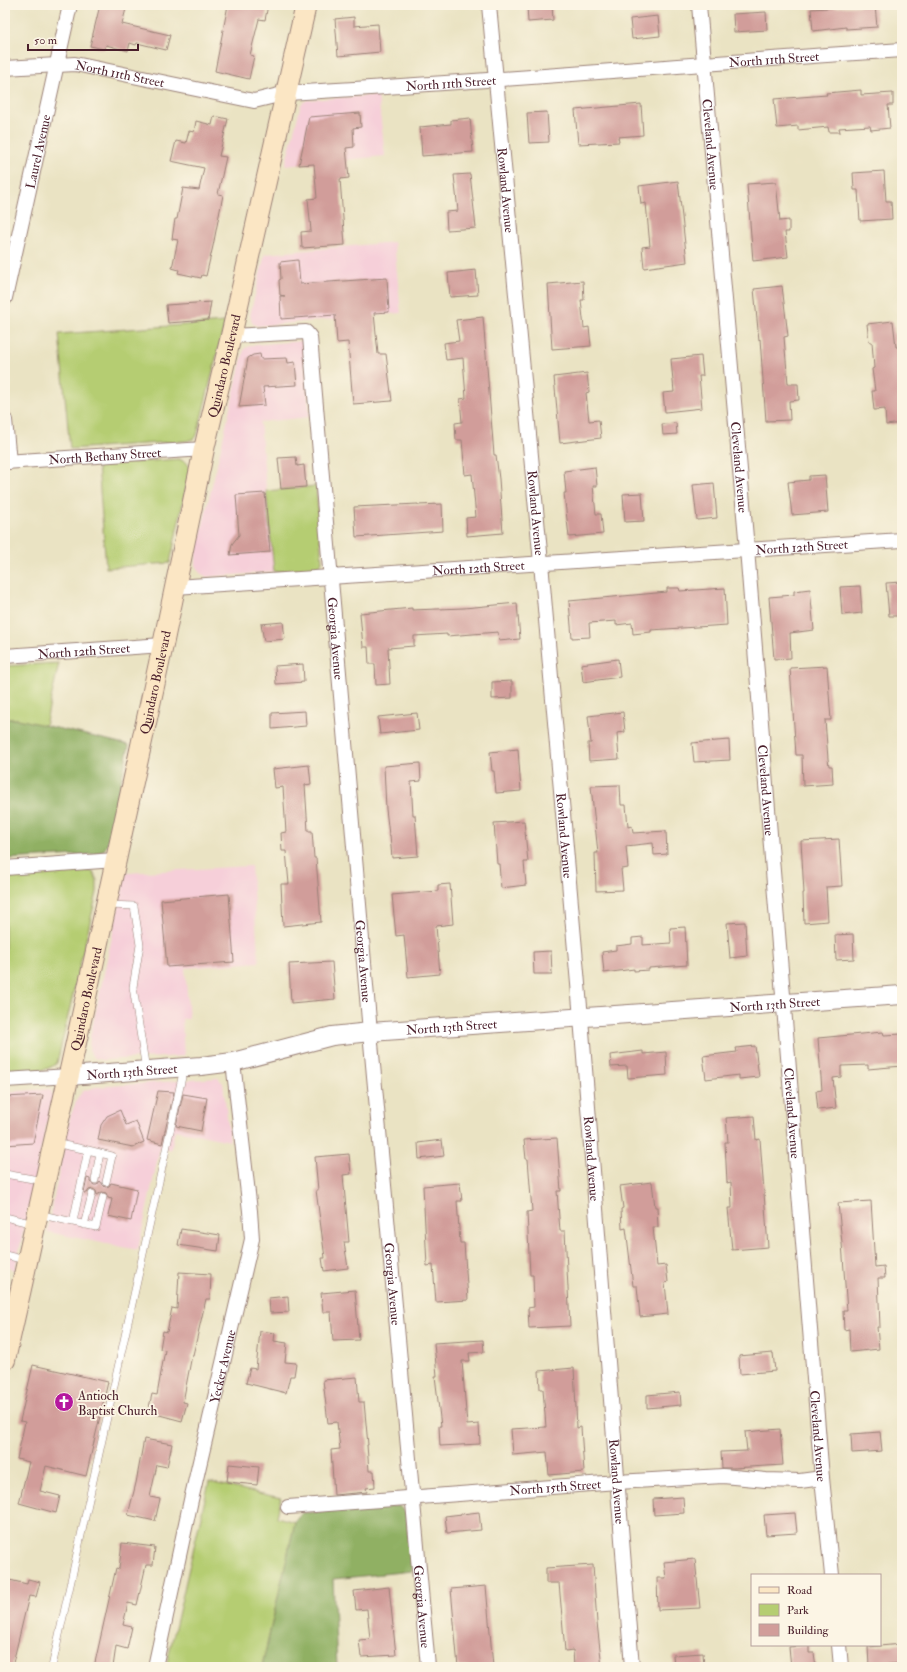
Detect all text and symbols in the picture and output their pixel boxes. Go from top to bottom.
scale bar [28,26,138,52]
text: 50 m [34,33,58,48]
street label: North 11th Street [728,49,820,71]
street label: North 11th Street [74,57,166,91]
street label: North 11th Street [405,73,497,95]
street label: Cleveland Avenue [698,98,722,191]
street label: Laurel Avenue [22,113,55,190]
street label: Rowland Avenue [493,147,517,234]
street label: Quindaro Boulevard [205,312,245,419]
street label: Cleveland Avenue [727,421,751,514]
street label: North Bethany Street [48,445,162,468]
street label: Rowland Avenue [523,470,547,557]
street label: North 12th Street [755,537,848,558]
street label: North 12th Street [432,557,525,579]
street label: Georgia Avenue [323,596,347,681]
street label: Quindaro Boulevard [137,629,175,736]
street label: North 12th Street [37,640,131,663]
street label: Cleveland Avenue [754,744,777,837]
street label: Rowland Avenue [552,792,576,879]
street label: Georgia Avenue [351,919,374,1004]
street label: Quindaro Boulevard [67,945,106,1052]
street label: North 13th Street [729,994,821,1016]
street label: North 13th Street [406,1016,498,1038]
street label: North 13th Street [86,1061,178,1084]
street label: Cleveland Avenue [780,1067,803,1160]
street label: Rowland Avenue [580,1115,602,1202]
street label: Georgia Avenue [380,1242,404,1327]
street label: Yecker Avenue [207,1328,240,1405]
place label: Antioch Baptist Church [77,1388,158,1420]
street label: Cleveland Avenue [806,1390,829,1483]
church icon: Antioch Baptist Church [53,1391,75,1413]
street label: Rowland Avenue [605,1438,628,1525]
street label: North 15th Street [509,1476,602,1499]
street label: Georgia Avenue [410,1565,433,1649]
legend [751,1574,881,1646]
text: Road [787,1583,812,1598]
text: Park [787,1603,809,1618]
text: Building [787,1623,830,1638]

